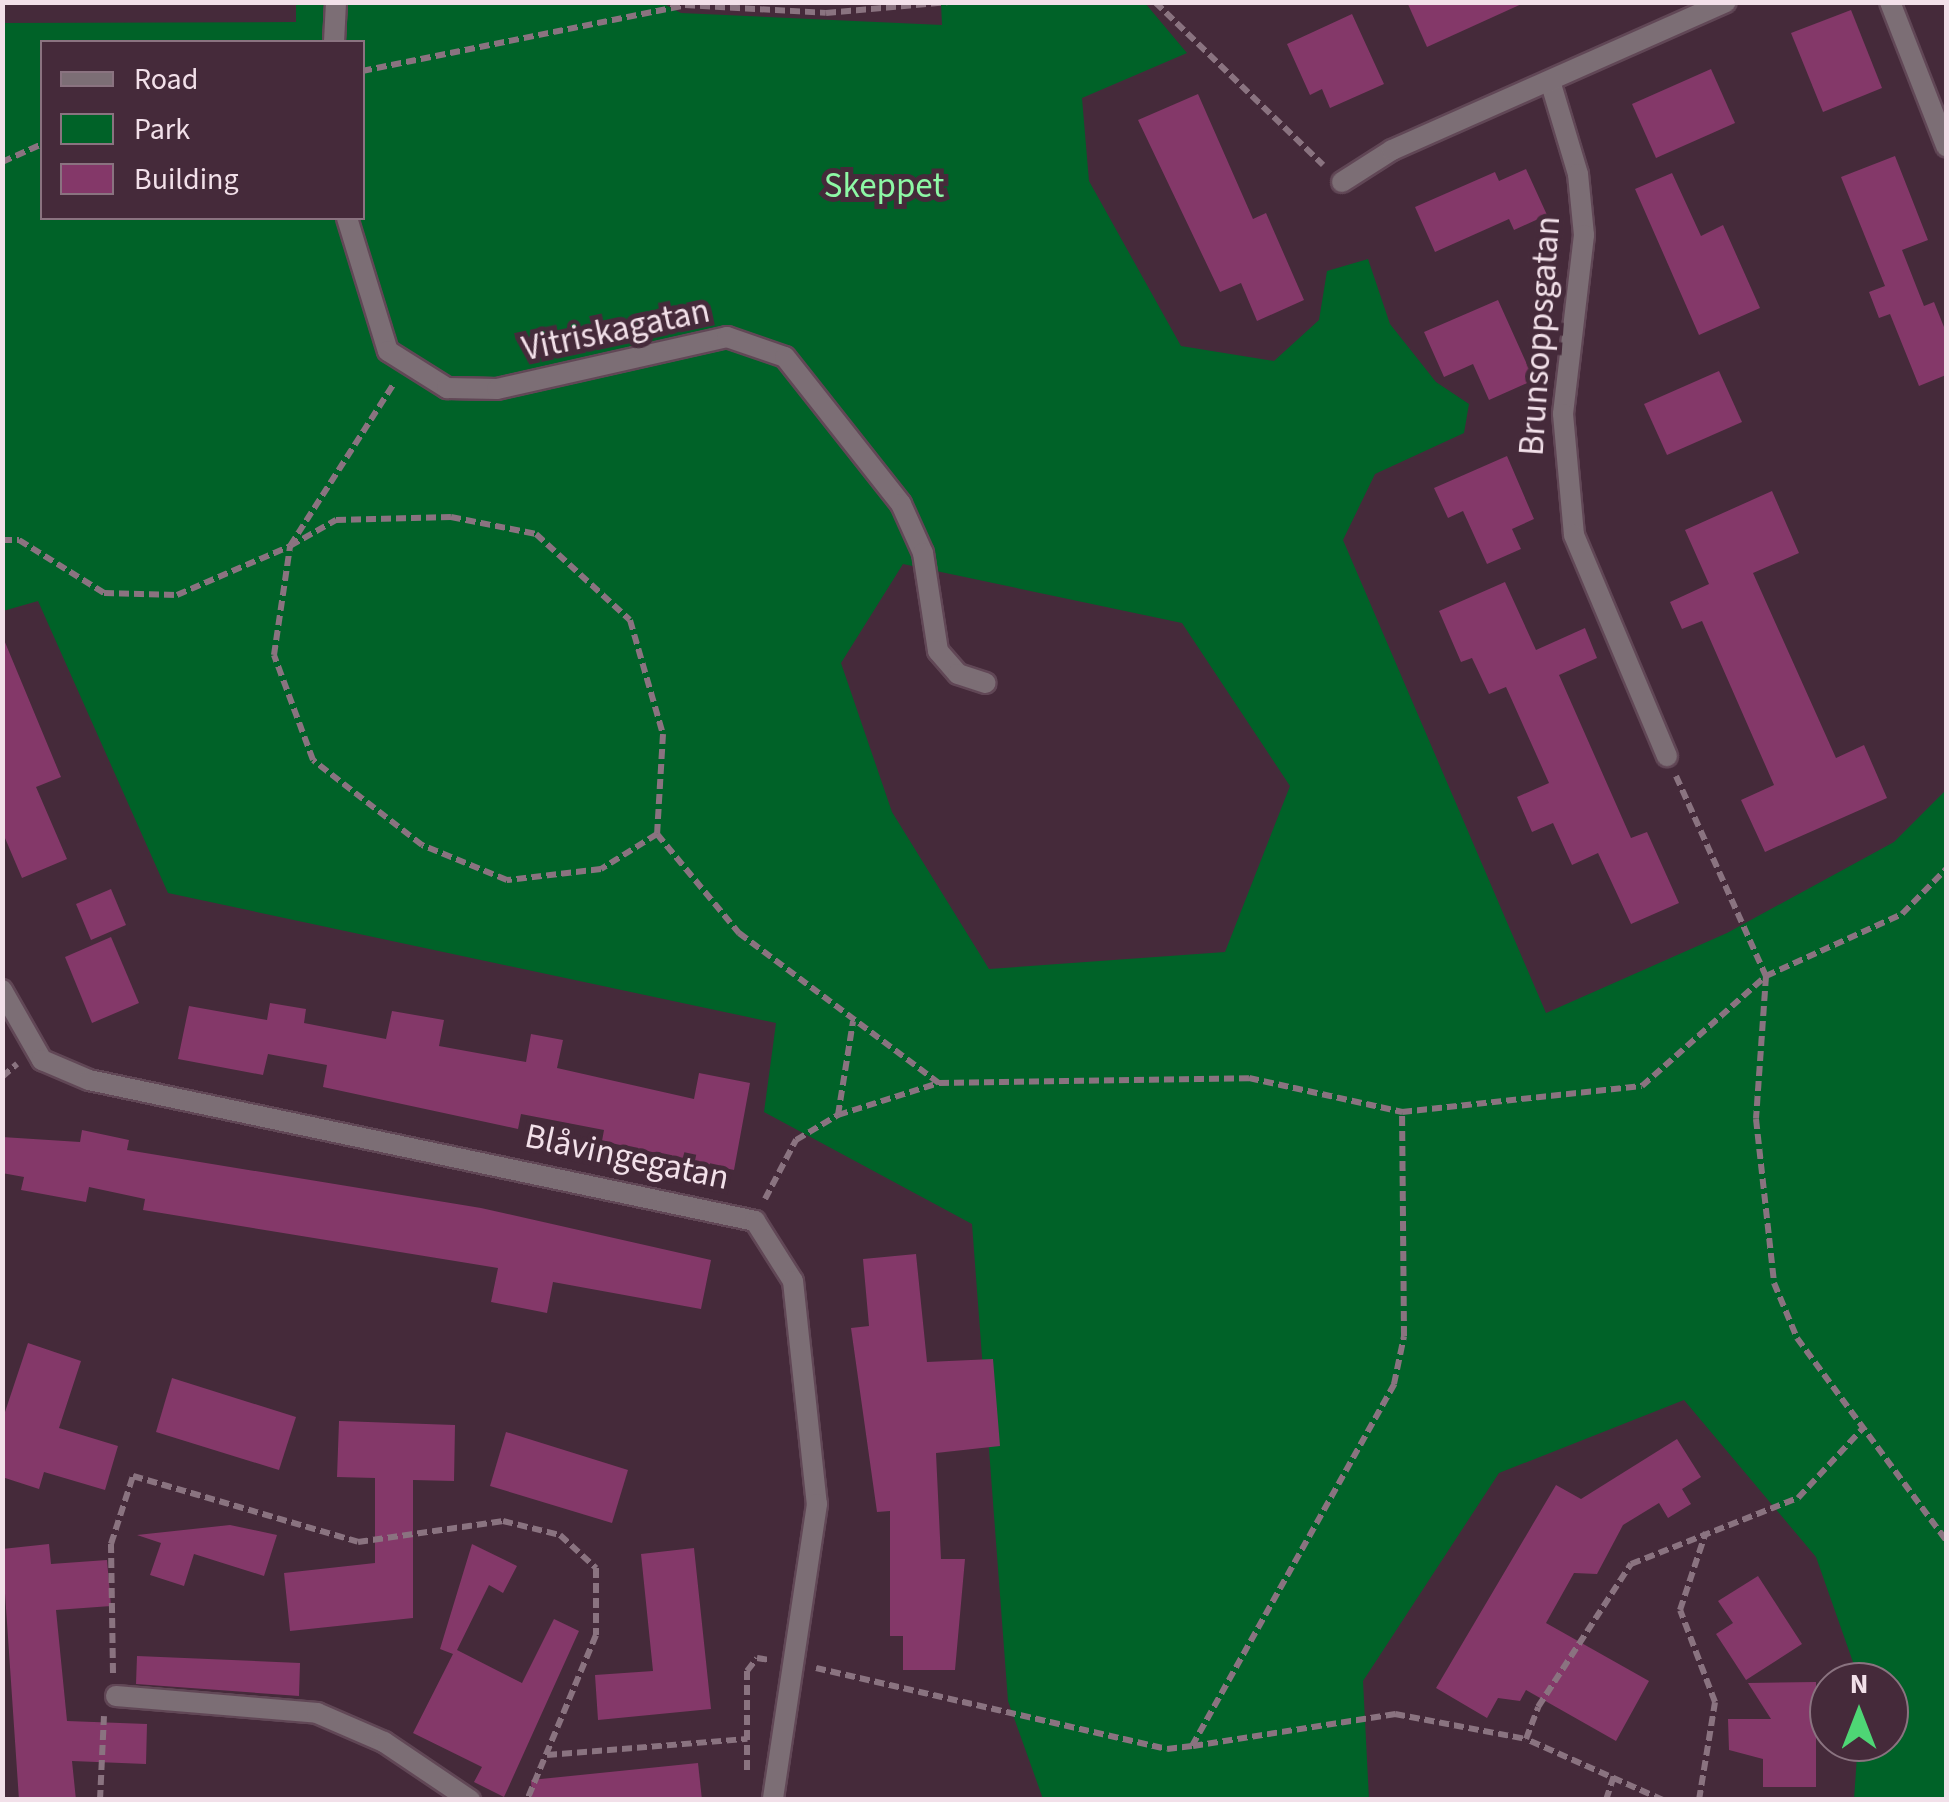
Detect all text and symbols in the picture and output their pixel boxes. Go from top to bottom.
legend [40,40,365,220]
text: Road [134,58,198,101]
text: Park [134,108,190,151]
text: Building [134,158,239,201]
park label: Skeppet [824,165,944,207]
street label: Brunsoppsgatan [1511,215,1569,457]
street label: Vitriskagatan [518,290,714,370]
street label: Blåvingegatan [521,1115,733,1199]
north arrow [1809,1662,1909,1762]
text: N [1850,1664,1868,1704]

